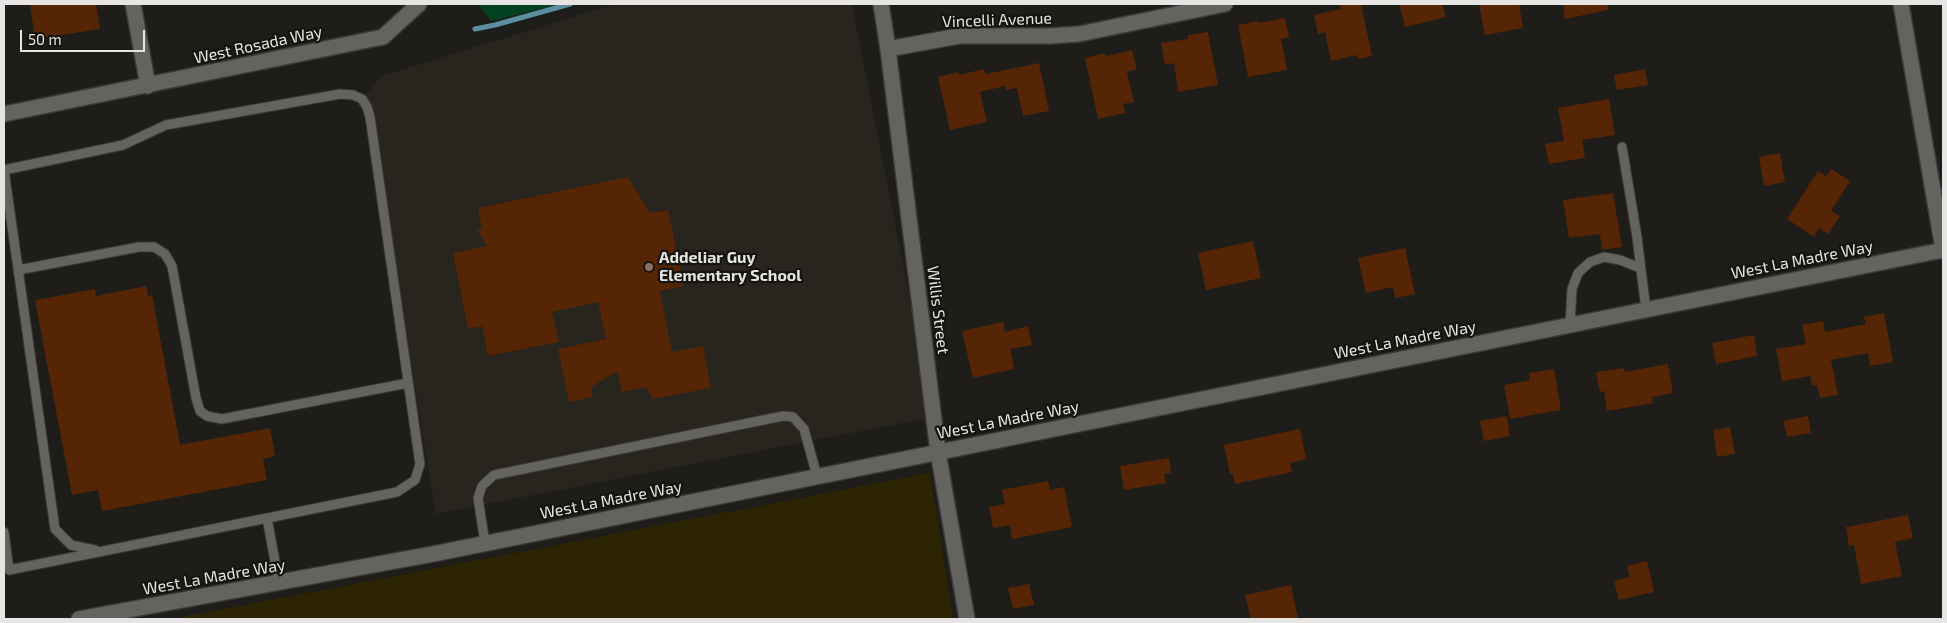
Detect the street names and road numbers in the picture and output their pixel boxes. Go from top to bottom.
street label: Vincelli Avenue [942,8,1052,32]
street label: West Rosada Way [192,22,324,68]
street label: West La Madre Way [1729,237,1875,283]
street label: Willis Street [923,265,953,355]
street label: West La Madre Way [1332,317,1478,363]
street label: West La Madre Way [935,397,1081,443]
street label: West La Madre Way [538,477,684,523]
street label: West La Madre Way [141,555,287,599]

